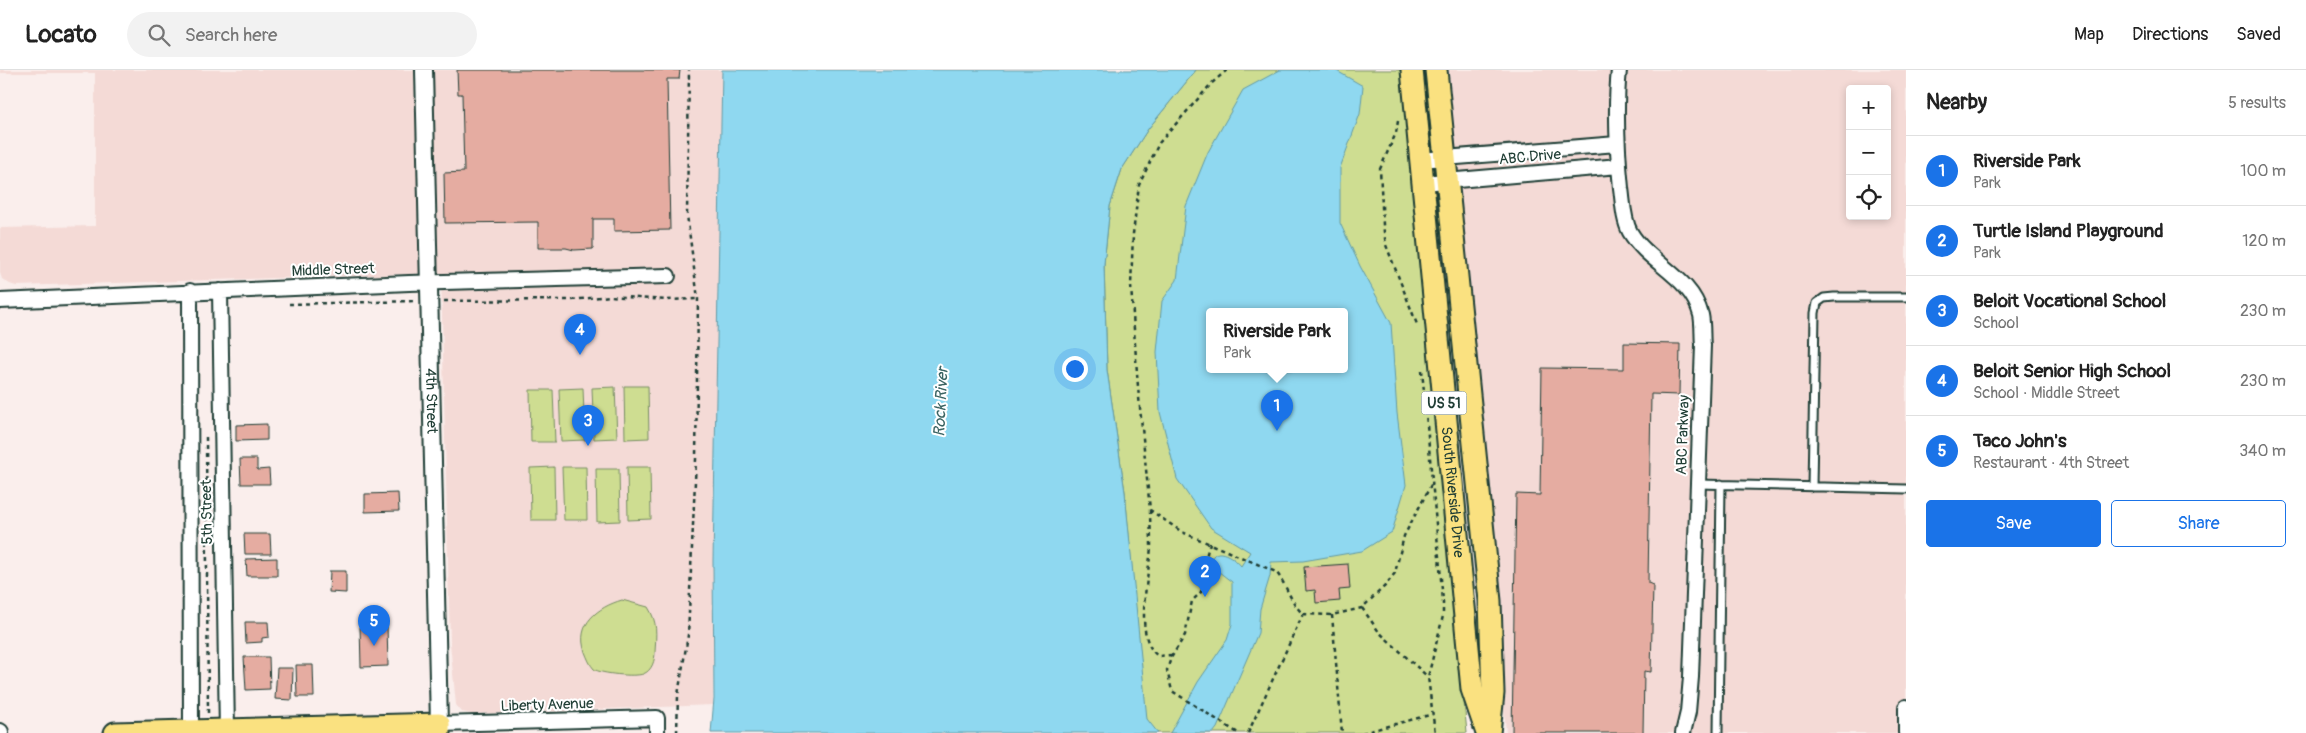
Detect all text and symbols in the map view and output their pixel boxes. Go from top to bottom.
search box [127,12,477,57]
text: Locato [25,20,97,49]
icon: search [145,21,173,49]
text: Search here [185,23,277,47]
text: Map [2074,23,2104,46]
text: Directions [2132,23,2208,46]
text: Saved [2236,23,2281,46]
map controls [1846,85,1891,220]
button: + [1846,85,1891,130]
text: Nearby [1926,89,1987,116]
text: 5 results [2228,93,2286,113]
button: − [1846,130,1891,175]
street label: ABC Drive [1498,145,1562,169]
text: Riverside Park [1973,149,2081,173]
text: 1 [1939,161,1945,181]
text: 100 m [2240,161,2286,181]
text: Park [1973,173,2001,193]
button: locate [1846,175,1891,220]
text: Turtle Island Playground [1973,219,2164,243]
text: 2 [1938,231,1946,251]
text: 120 m [2242,231,2286,251]
text: Park [1973,243,2001,263]
street label: Middle Street [291,259,376,281]
text: Beloit Vocational School [1973,289,2166,313]
text: 3 [1938,301,1946,321]
text: 230 m [2240,301,2286,321]
popup [1206,308,1348,373]
text: School [1973,313,2019,333]
pin: 4 [564,314,596,355]
text: Riverside Park [1223,319,1331,343]
text: Park [1223,343,1251,363]
your location [1062,356,1088,382]
text: Beloit Senior High School [1973,359,2171,383]
water label: Rock River [929,364,953,437]
street label: 4th Street [421,368,442,435]
text: 4 [1937,371,1947,391]
text: 230 m [2240,371,2286,391]
text: School · Middle Street [1973,383,2120,403]
pin: 1 [1261,390,1293,431]
road number: US 51 [1422,392,1466,414]
street label: ABC Parkway [1672,394,1694,475]
pin: 3 [572,405,604,446]
street label: South Riverside Drive [1437,426,1469,559]
text: Taco John's [1973,429,2066,453]
text: 5 [1938,441,1946,461]
text: 340 m [2239,441,2286,461]
text: Restaurant · 4th Street [1973,453,2129,473]
street label: 5th Street [197,478,217,545]
button: Save [1926,500,2101,547]
button: Share [2111,500,2286,547]
pin: 2 [1189,556,1221,597]
pin: 5 [358,605,390,646]
street label: Liberty Avenue [500,694,594,716]

